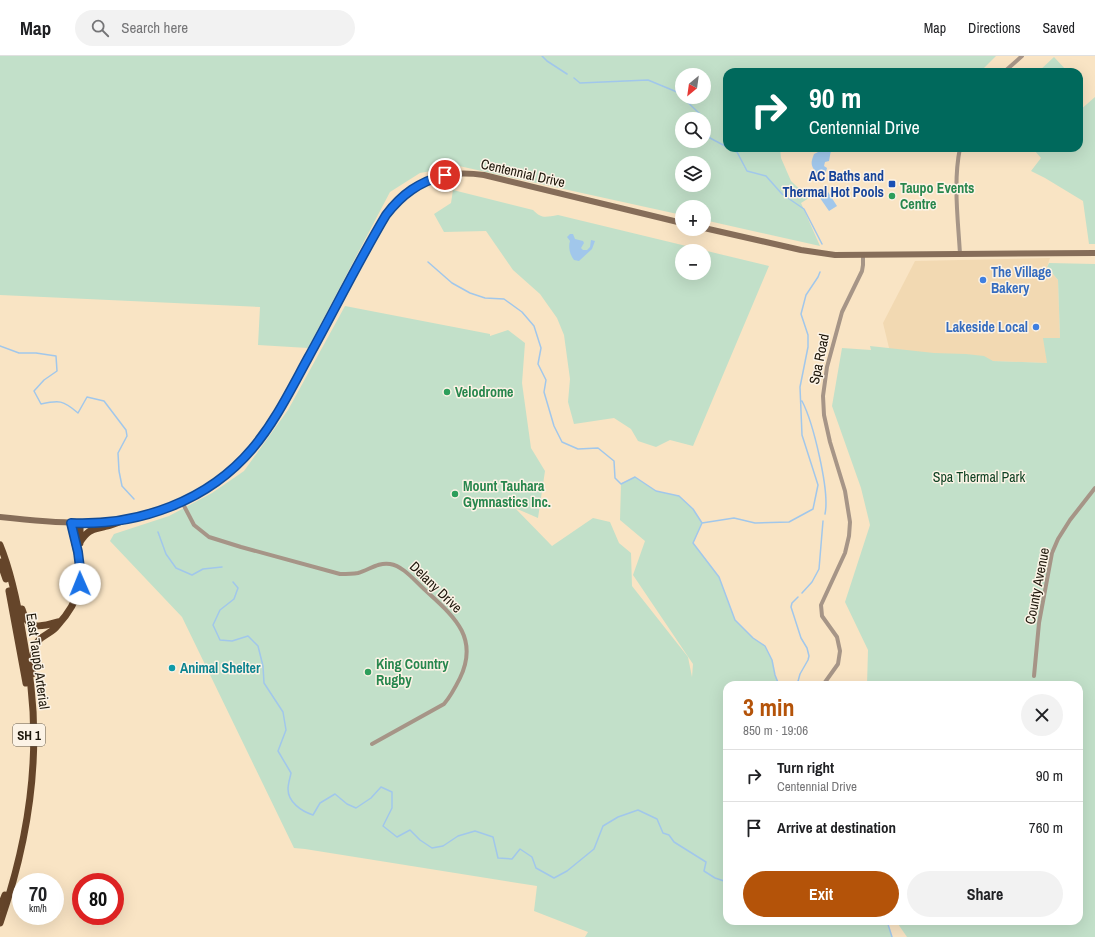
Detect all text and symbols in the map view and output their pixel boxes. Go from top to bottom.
search box [75,10,355,46]
text: Map [20,15,51,41]
icon: search [89,17,111,39]
text: Search here [121,17,188,38]
text: Map [924,19,946,37]
text: Directions [968,19,1020,37]
text: Saved [1042,19,1075,37]
north arrow [675,68,711,104]
map controls [675,68,711,280]
text: 90 m [809,79,861,117]
icon: right [743,84,795,136]
button: search [675,112,711,148]
text: Centennial Drive [809,115,920,140]
street label: Centennial Drive [479,155,567,191]
button: layers [675,156,711,192]
pin [428,158,462,192]
icon: arrive [434,164,456,186]
place label: AC Baths and Thermal Hot Pools [783,167,884,201]
marker: AC Baths and Thermal Hot Pools [887,179,897,189]
place label: Taupo Events Centre [900,179,974,213]
marker: Taupo Events Centre [887,191,897,201]
button: + [675,200,711,236]
button: − [675,244,711,280]
place label: The Village Bakery [991,263,1051,297]
marker: The Village Bakery [978,275,988,285]
place label: Lakeside Local [946,318,1028,336]
marker: Lakeside Local [1031,322,1041,332]
street label: Spa Road [805,332,833,386]
place label: Velodrome [455,383,514,401]
marker: Velodrome [442,387,452,397]
park label: Spa Thermal Park [933,468,1025,486]
place label: Mount Tauhara Gymnastics Inc. [463,477,551,511]
marker: Mount Tauhara Gymnastics Inc. [450,489,460,499]
street label: County Avenue [1021,546,1053,626]
street label: Delany Drive [406,557,466,617]
position arrow [59,563,101,605]
street label: East Taupō Arterial [22,612,54,710]
place label: King Country Rugby [376,655,449,689]
place label: Animal Shelter [180,659,261,677]
marker: Animal Shelter [167,663,177,673]
marker: King Country Rugby [363,667,373,677]
text: 3 min [743,691,794,723]
button: close [1021,694,1063,736]
text: 850 m · 19:06 [743,722,808,739]
road number: SH 1 [13,724,45,746]
text: Turn right [777,757,834,778]
icon: right [743,765,765,787]
text: 90 m [1036,765,1063,786]
text: Centennial Drive [777,778,857,795]
icon: arrive [743,817,765,839]
text: Arrive at destination [777,817,896,838]
text: 760 m [1029,817,1063,838]
button: Exit [743,871,899,917]
button: Share [907,871,1063,917]
speed limit sign: 80 [72,873,124,925]
text: 70 [29,880,47,907]
text: km/h [29,902,47,915]

